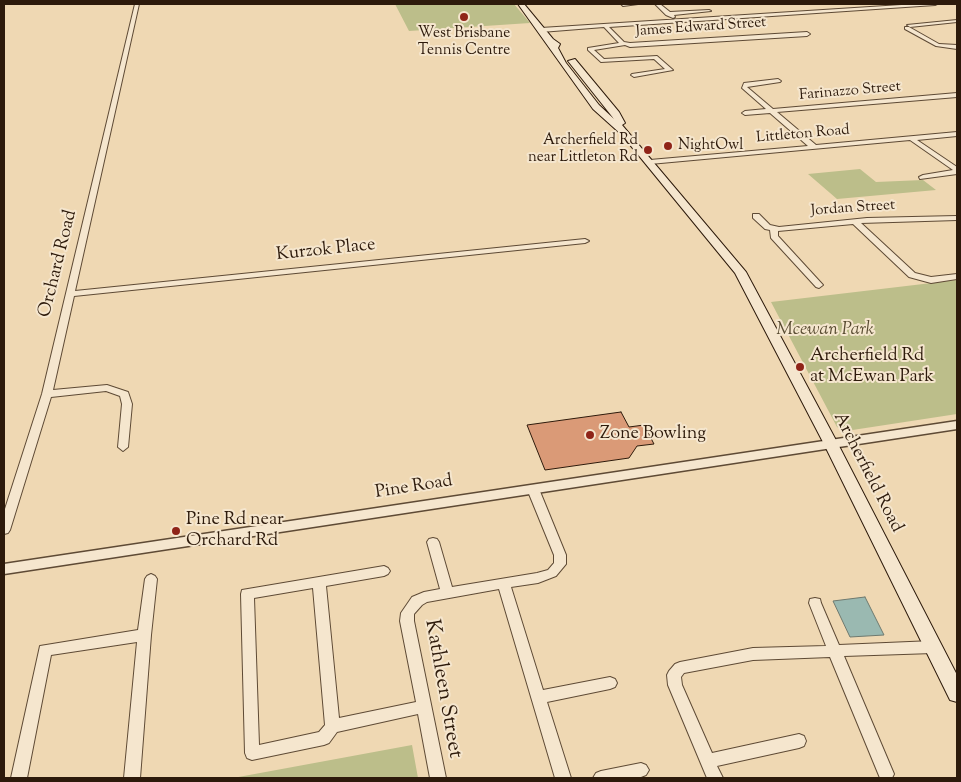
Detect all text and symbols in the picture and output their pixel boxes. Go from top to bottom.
marker: West Brisbane Tennis Centre [458,11,470,23]
street label: James Edward Street [635,14,767,42]
place label: West Brisbane Tennis Centre [418,25,510,60]
street label: Farinazzo Street [798,79,902,105]
street label: Littleton Road [756,122,850,148]
place label: Archerfield Rd near Littleton Rd [528,132,638,167]
place label: NightOwl [678,137,743,155]
marker: NightOwl [662,140,674,152]
marker: Archerfield Rd near Littleton Rd [642,144,654,156]
street label: Jordan Street [810,197,896,221]
street label: Orchard Road [35,208,83,320]
street label: Kurzok Place [275,235,377,267]
park label: Mcewan Park [776,320,874,342]
place label: Archerfield Rd at McEwan Park [810,346,934,388]
marker: Archerfield Rd at McEwan Park [794,361,806,373]
street label: Archerfield Road [827,409,907,537]
place label: Zone Bowling [600,424,706,446]
marker: Zone Bowling [584,429,596,441]
street label: Pine Road [374,471,454,505]
place label: Pine Rd near Orchard Rd [186,510,284,552]
marker: Pine Rd near Orchard Rd [170,525,182,537]
street label: Kathleen Street [417,618,467,760]

